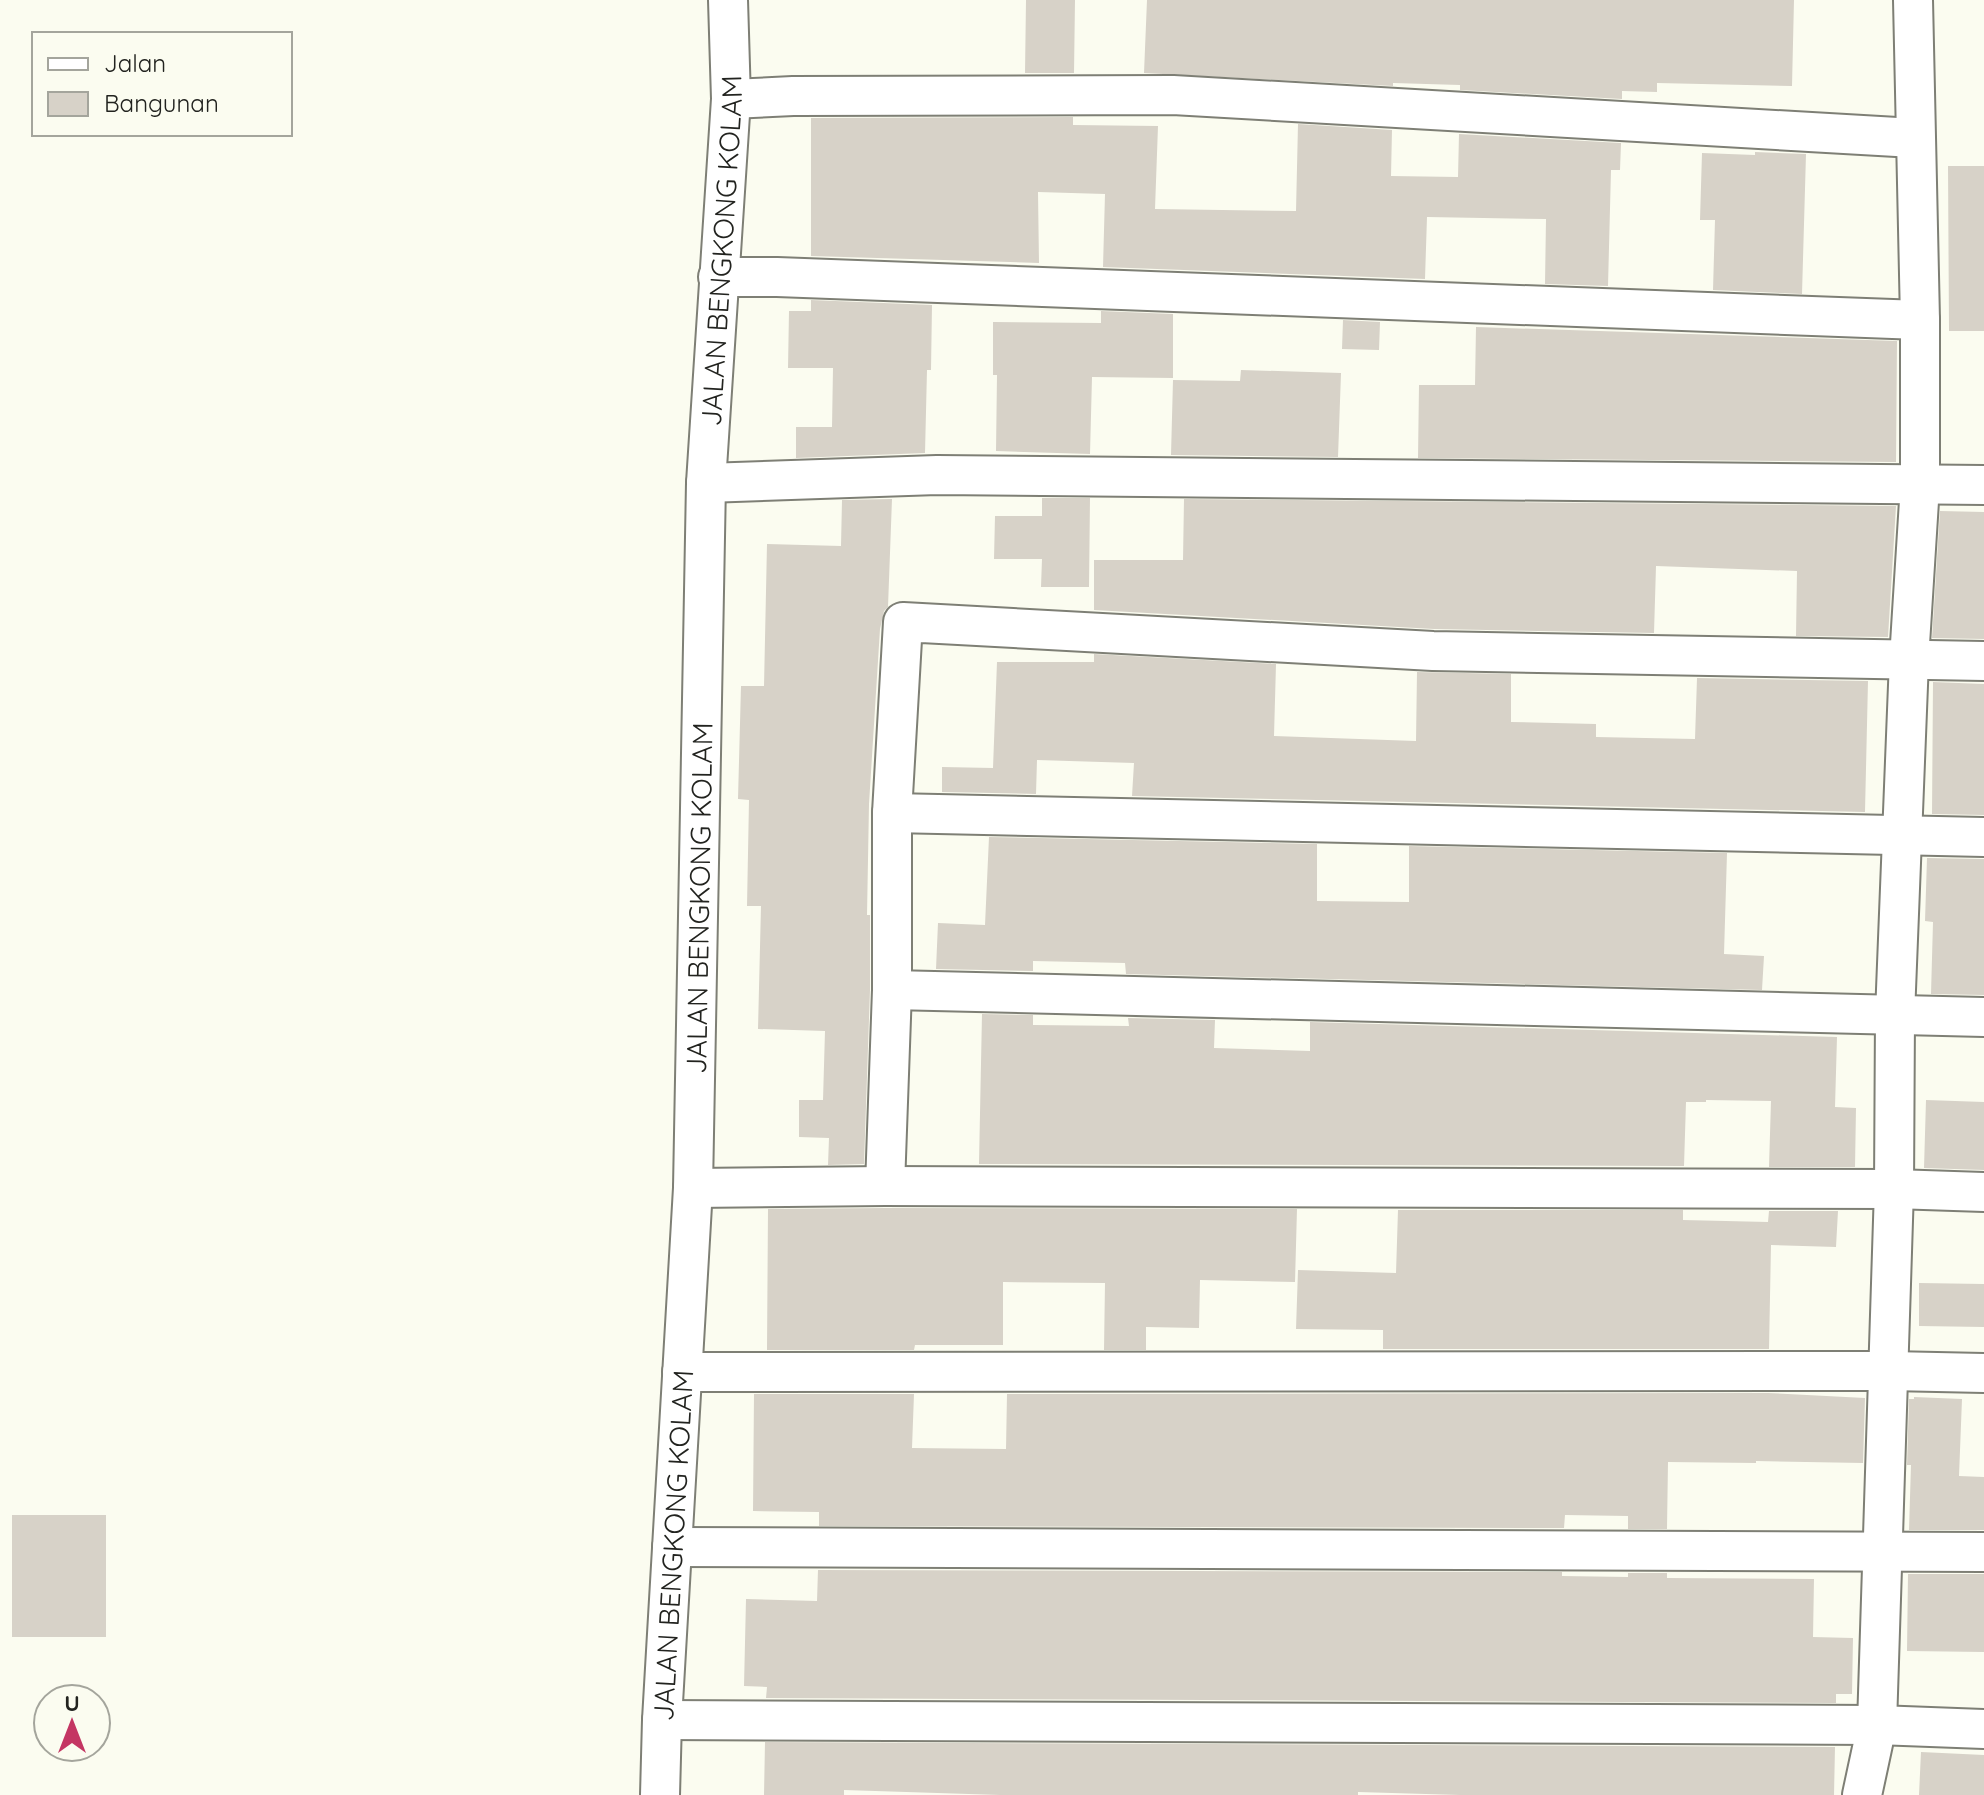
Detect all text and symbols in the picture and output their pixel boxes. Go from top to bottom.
legend [32,32,292,136]
text: Jalan [104,48,166,78]
street label: JALAN BENGKONG KOLAM [692,75,749,427]
text: Bangunan [104,88,219,118]
street label: JALAN BENGKONG KOLAM [678,722,719,1074]
street label: JALAN BENGKONG KOLAM [644,1369,700,1722]
north arrow [32,1683,112,1763]
text: U [64,1689,80,1717]

